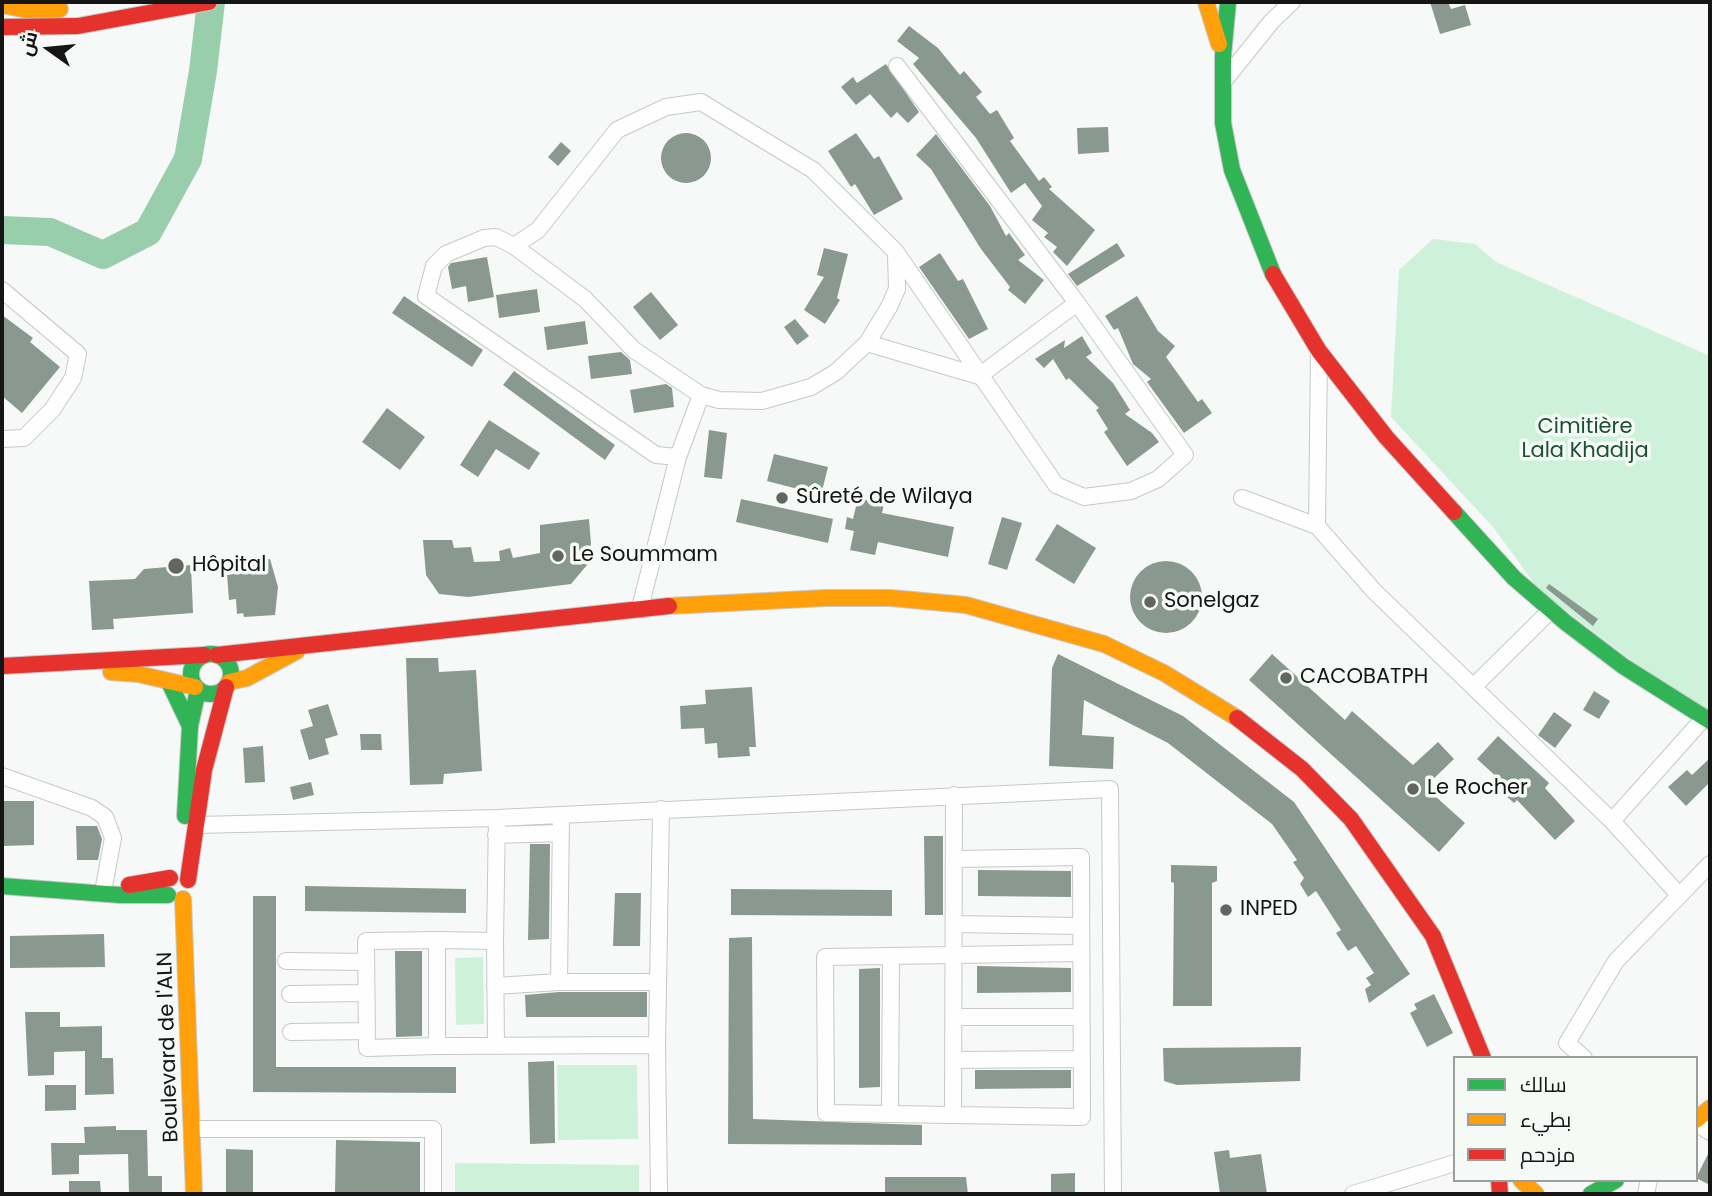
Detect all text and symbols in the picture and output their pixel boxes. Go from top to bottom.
north arrow [14,14,84,84]
text: ش [12,28,44,59]
park label: Cimitière Lala Khadija [1521,415,1649,465]
place label: Sûreté de Wilaya [796,485,973,511]
marker: Sûreté de Wilaya [774,490,790,506]
place label: Le Soummam [572,543,718,569]
marker: Le Soummam [550,548,566,564]
place label: Hôpital [192,553,266,579]
marker: Hôpital [166,556,186,576]
place label: Sonelgaz [1164,589,1259,615]
marker: Sonelgaz [1142,594,1158,610]
place label: CACOBATPH [1300,665,1428,691]
marker: CACOBATPH [1278,670,1294,686]
place label: Le Rocher [1427,776,1528,802]
marker: Le Rocher [1405,781,1421,797]
place label: INPED [1240,897,1298,923]
marker: INPED [1218,902,1234,918]
street label: Boulevard de l'ALN [153,951,185,1143]
legend [1453,1056,1698,1182]
text: سالك [1520,1070,1567,1099]
text: بطيء [1520,1105,1571,1134]
text: مزدحم [1520,1140,1575,1169]

